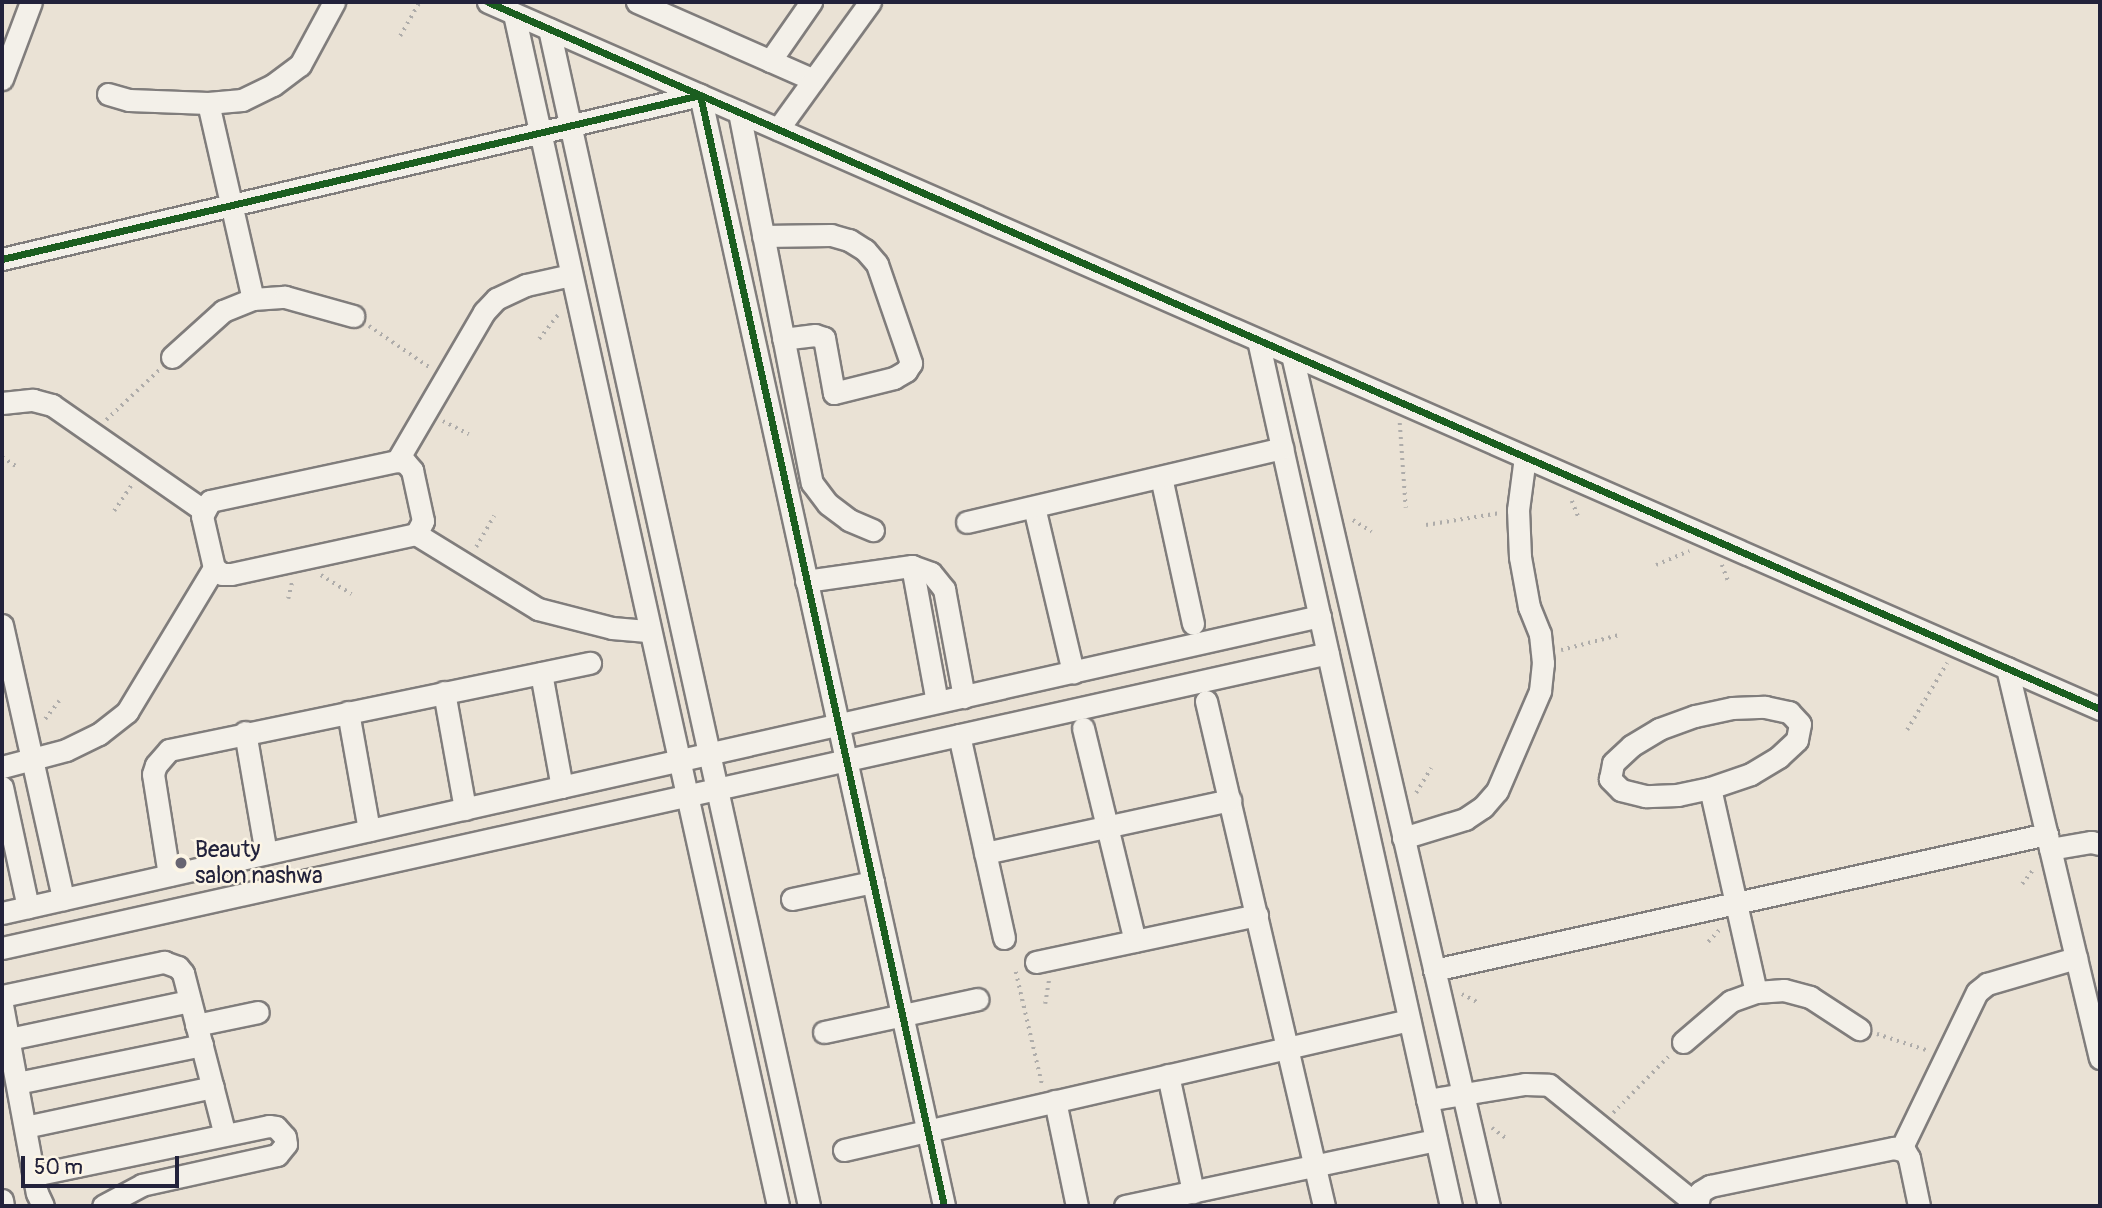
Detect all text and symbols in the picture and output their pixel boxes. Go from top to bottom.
place label: Beauty salon nashwa [195,836,323,890]
marker: Beauty salon nashwa [173,855,189,871]
scale bar [24,1142,182,1186]
text: 50 m [34,1154,83,1181]

